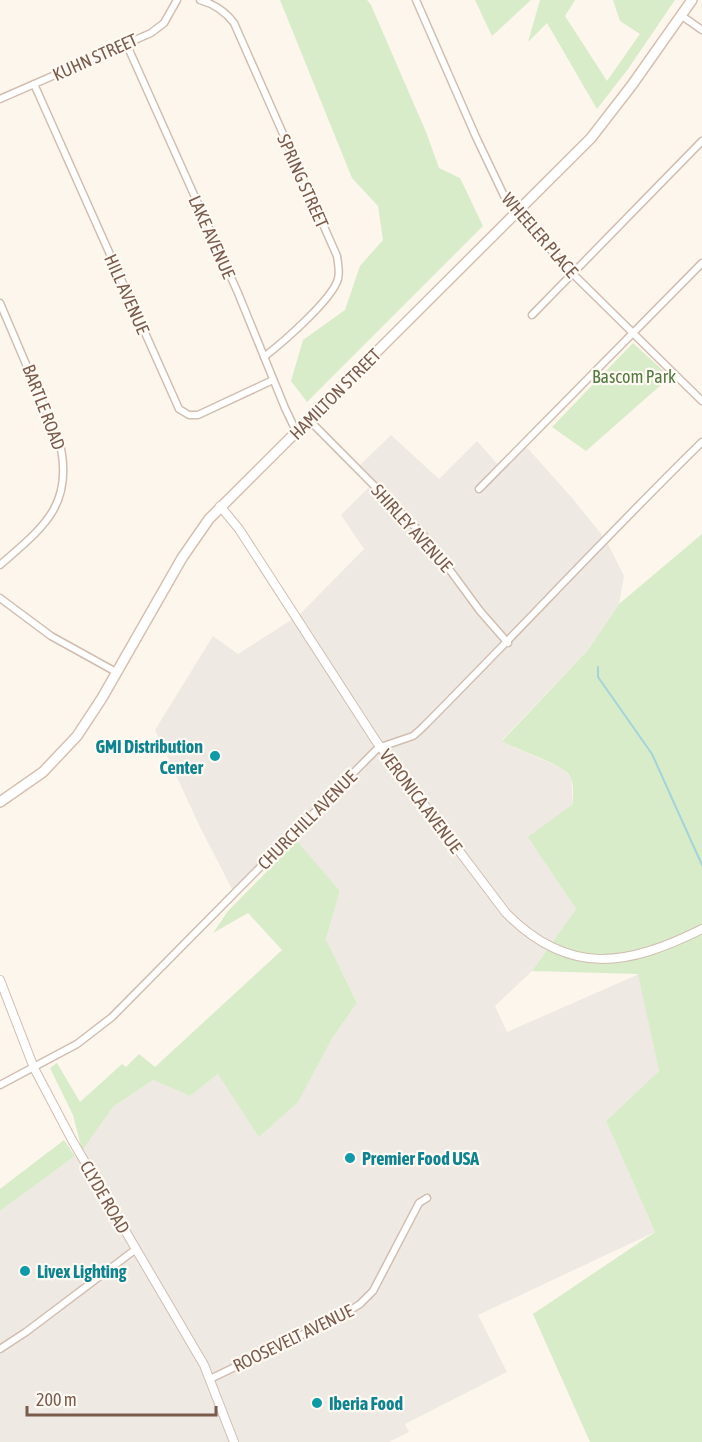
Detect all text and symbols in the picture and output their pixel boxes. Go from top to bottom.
street label: KUHN STREET [49,29,141,85]
street label: SPRING STREET [273,131,333,231]
street label: WHEELER PLACE [498,188,583,282]
street label: LAKE AVENUE [184,192,240,282]
street label: HILL AVENUE [100,251,154,338]
street label: HAMILTON STREET [285,344,385,444]
street label: BARTLE ROAD [18,361,70,453]
park label: Bascom Park [592,366,676,387]
street label: SHIRLEY AVENUE [367,480,457,576]
place label: GMI Distribution Center [95,736,204,778]
street label: VERONICA AVENUE [375,745,467,857]
marker: GMI Distribution Center [208,749,222,763]
street label: CHURCHILL AVENUE [253,766,361,874]
place label: Premier Food USA [362,1148,479,1169]
marker: Premier Food USA [343,1151,357,1165]
street label: CLYDE ROAD [76,1157,134,1237]
place label: Livex Lighting [37,1261,127,1282]
marker: Livex Lighting [18,1264,32,1278]
street label: ROOSEVELT AVENUE [229,1300,357,1376]
scale bar [27,1379,216,1417]
text: 200 m [36,1389,77,1410]
place label: Iberia Food [329,1393,403,1414]
marker: Iberia Food [310,1396,324,1410]

